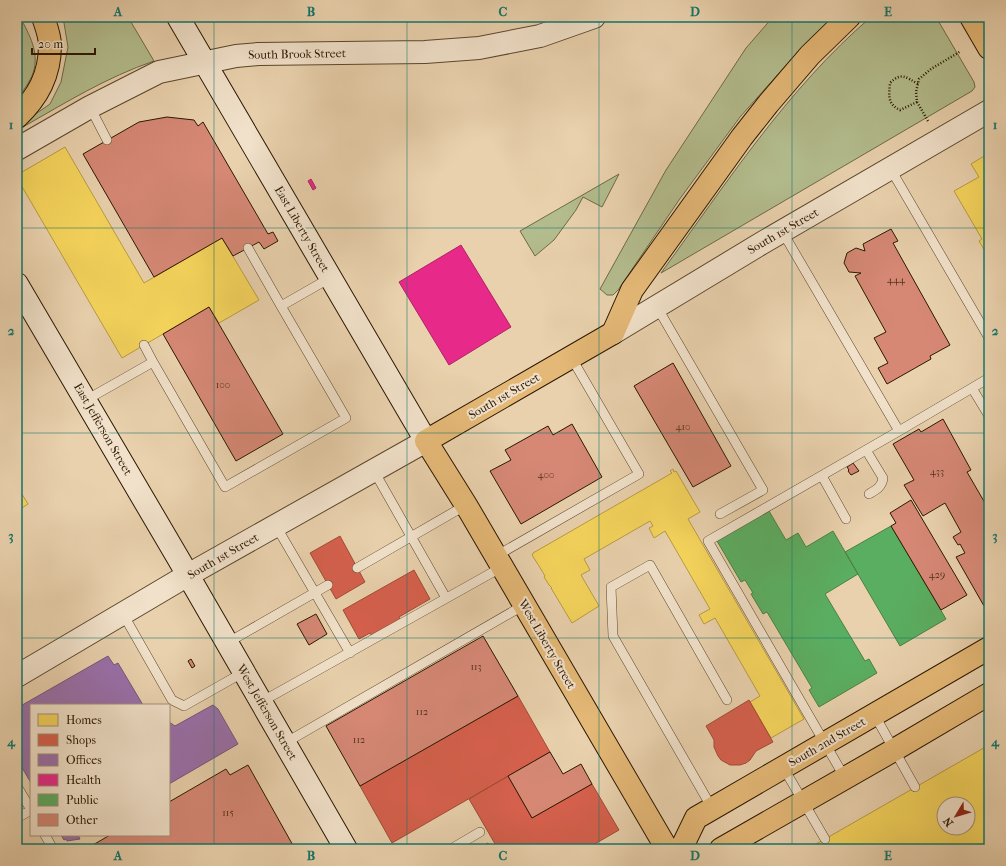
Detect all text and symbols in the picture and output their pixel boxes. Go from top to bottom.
text: A [113,4,123,19]
text: B [307,4,316,19]
text: C [499,4,508,19]
text: D [690,4,700,19]
text: E [884,4,892,19]
scale bar [32,30,95,56]
text: 20 m [38,37,63,51]
street label: South Brook Street [248,46,347,62]
text: 1 [9,117,14,132]
text: 1 [993,117,998,132]
street label: East Liberty Street [272,183,333,275]
street label: South 1st Street [745,205,822,257]
house number: 444 [887,274,906,286]
text: 2 [8,323,15,338]
text: 2 [992,323,999,338]
street label: South 1st Street [466,370,543,422]
house number: 100 [216,379,230,391]
street label: East Jefferson Street [71,380,135,478]
house number: 410 [676,421,690,433]
house number: 433 [930,466,944,478]
house number: 400 [538,469,554,481]
text: 3 [8,528,14,544]
text: 3 [992,528,998,544]
street label: South 1st Street [185,530,262,582]
house number: 429 [929,569,945,581]
street label: West Liberty Street [515,596,579,692]
street label: West Jefferson Street [233,661,300,763]
house number: 113 [470,661,482,673]
legend [30,704,170,836]
house number: 112 [416,706,428,718]
text: Homes [66,713,102,727]
street label: South 2nd Street [786,714,869,770]
text: Shops [66,733,96,747]
text: 4 [6,734,16,750]
house number: 112 [353,734,365,746]
text: 4 [990,734,1000,750]
text: Offices [66,753,102,767]
text: Health [66,773,101,787]
text: Public [66,793,98,807]
north arrow [936,796,976,836]
house number: 115 [222,807,234,819]
text: Other [66,813,98,827]
text: N [940,814,956,829]
text: A [113,848,123,863]
text: B [307,848,316,863]
text: C [499,848,508,863]
text: D [690,848,700,863]
text: E [884,848,892,863]

